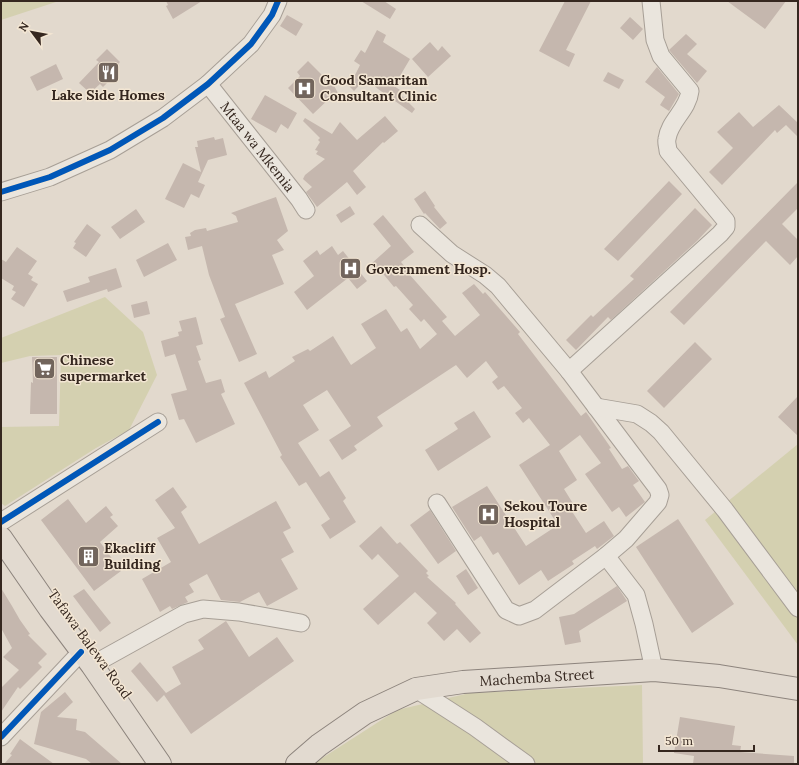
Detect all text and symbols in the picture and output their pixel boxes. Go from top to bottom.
north arrow [12,12,52,52]
text: N [15,19,32,34]
restaurant icon: Lake Side Homes [95,60,121,86]
place label: Good Samaritan Consultant Clinic [320,71,438,105]
hospital icon: Good Samaritan Consultant Clinic [292,75,318,101]
place label: Lake Side Homes [51,86,165,104]
street label: Mtaa wa Mkemia [216,98,299,195]
hospital icon: Government Hosp. [338,256,364,282]
place label: Government Hosp. [366,260,491,278]
place label: Chinese supermarket [60,351,146,385]
supermarket icon: Chinese supermarket [32,355,58,381]
place label: Sekou Toure Hospital [504,497,588,531]
hospital icon: Sekou Toure Hospital [476,501,502,527]
place label: Ekacliff Building [104,539,162,573]
building icon: Ekacliff Building [76,543,102,569]
street label: Tafawa Balewa Road [44,586,136,702]
street label: Machemba Street [479,665,595,690]
scale bar [659,727,754,753]
text: 50 m [665,733,693,748]

